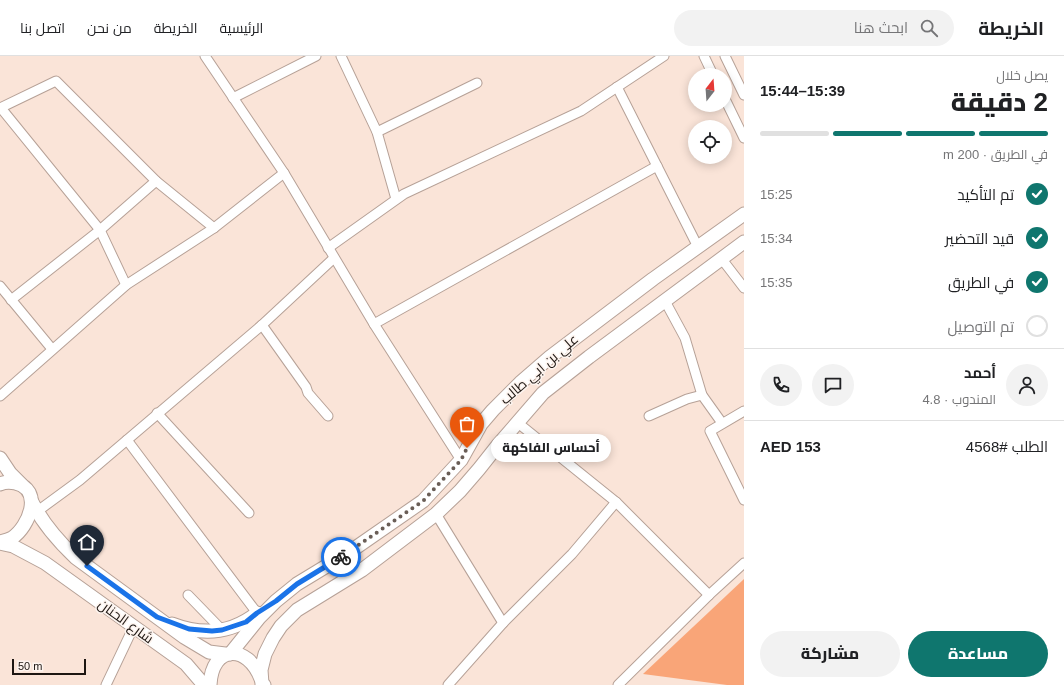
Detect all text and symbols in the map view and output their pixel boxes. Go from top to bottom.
search box [674,10,954,46]
icon: search [918,17,940,39]
text: الخريطة [978,18,1044,39]
text: ابحث هنا [854,19,908,36]
text: اتصل بنا [20,20,65,36]
text: من نحن [87,20,132,36]
text: الخريطة [154,20,197,36]
text: الرئيسية [219,20,263,36]
north arrow [688,68,732,112]
map controls [688,68,732,164]
text: يصل خلال [996,68,1048,83]
text: 15:39–15:44 [760,82,845,99]
text: 2 دقيقة [951,87,1048,117]
button: locate [688,120,732,164]
text: في الطريق · 200 m [943,147,1048,162]
icon: check [1026,183,1048,205]
text: تم التأكيد [957,186,1014,203]
text: 15:25 [760,187,793,202]
icon: check [1026,227,1048,249]
text: قيد التحضير [945,230,1014,247]
text: 15:34 [760,231,793,246]
icon: check [1026,271,1048,293]
text: في الطريق [948,274,1014,291]
text: 15:35 [760,275,793,290]
text: تم التوصيل [948,318,1014,335]
street label: علي بن ابي طالب [497,331,584,410]
button: phone [760,364,802,406]
button: chat [812,364,854,406]
text: أحمد [964,364,996,381]
button: person [1006,364,1048,406]
text: المندوب · 4.8 [922,392,996,407]
pin [450,407,484,448]
icon: bag [456,413,478,435]
callout: أحساس الفاكهة [491,434,611,462]
text: AED 153 [760,438,821,455]
text: الطلب #4568 [966,438,1048,455]
text: أحساس الفاكهة [502,440,600,455]
pin [70,525,104,566]
icon: home [76,531,98,553]
courier [321,537,361,577]
icon: bike [330,546,352,568]
street label: شارع الحنان [95,596,157,647]
button: مشاركة [760,631,900,677]
button: مساعدة [908,631,1048,677]
scale bar [12,657,86,676]
text: 50 m [18,660,42,672]

